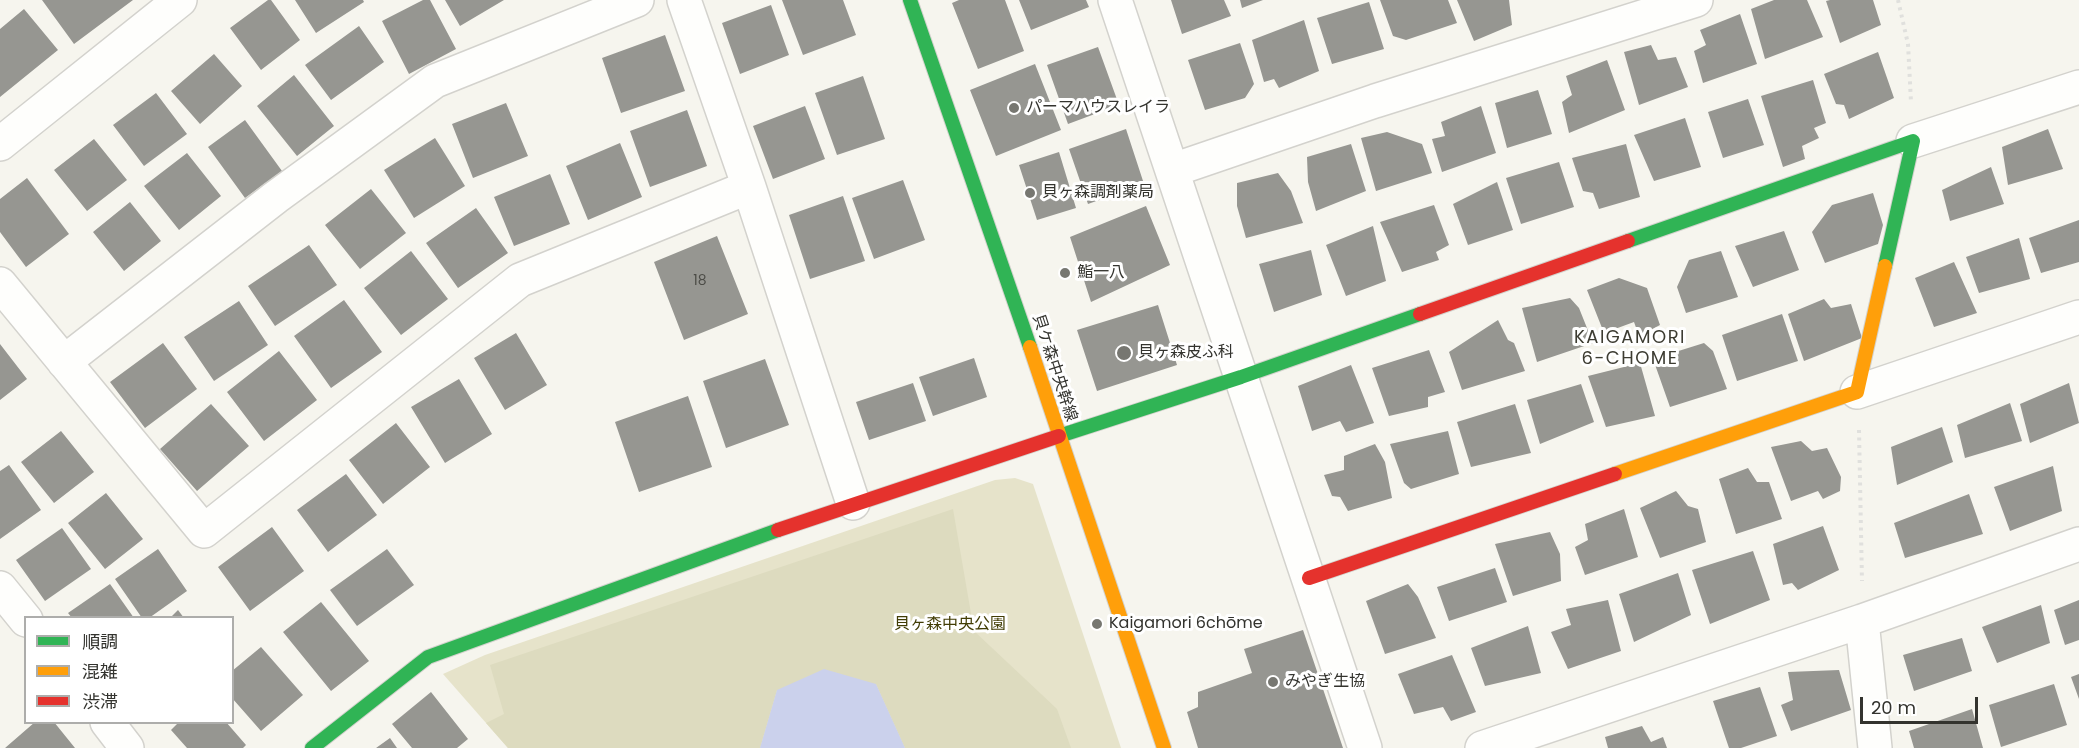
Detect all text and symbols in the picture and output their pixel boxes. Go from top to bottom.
place label: パーマハウスレイラ [1026,98,1170,118]
marker: パーマハウスレイラ [1007,101,1021,115]
place label: 貝ヶ森調剤薬局 [1042,183,1154,203]
marker: 貝ヶ森調剤薬局 [1023,186,1037,200]
place label: 鮨一八 [1077,263,1125,283]
marker: 鮨一八 [1058,266,1072,280]
house number: 18 [693,273,707,289]
street label: 貝ケ森中央幹線 [1028,312,1080,424]
district label: KAIGAMORI 6-CHOME [1574,327,1686,370]
place label: 貝ヶ森皮ふ科 [1138,343,1234,363]
marker: 貝ヶ森皮ふ科 [1115,344,1133,362]
place label: Kaigamori 6chōme [1109,614,1263,634]
park label: 貝ヶ森中央公園 [894,615,1006,635]
legend [24,616,234,724]
marker: Kaigamori 6chōme [1090,617,1104,631]
text: 順調 [82,629,118,654]
text: 混雑 [82,659,118,684]
place label: みやぎ生協 [1285,672,1365,692]
marker: みやぎ生協 [1266,675,1280,689]
scale bar [1863,685,1982,723]
text: 渋滞 [82,689,118,714]
text: 20 m [1871,695,1916,720]

